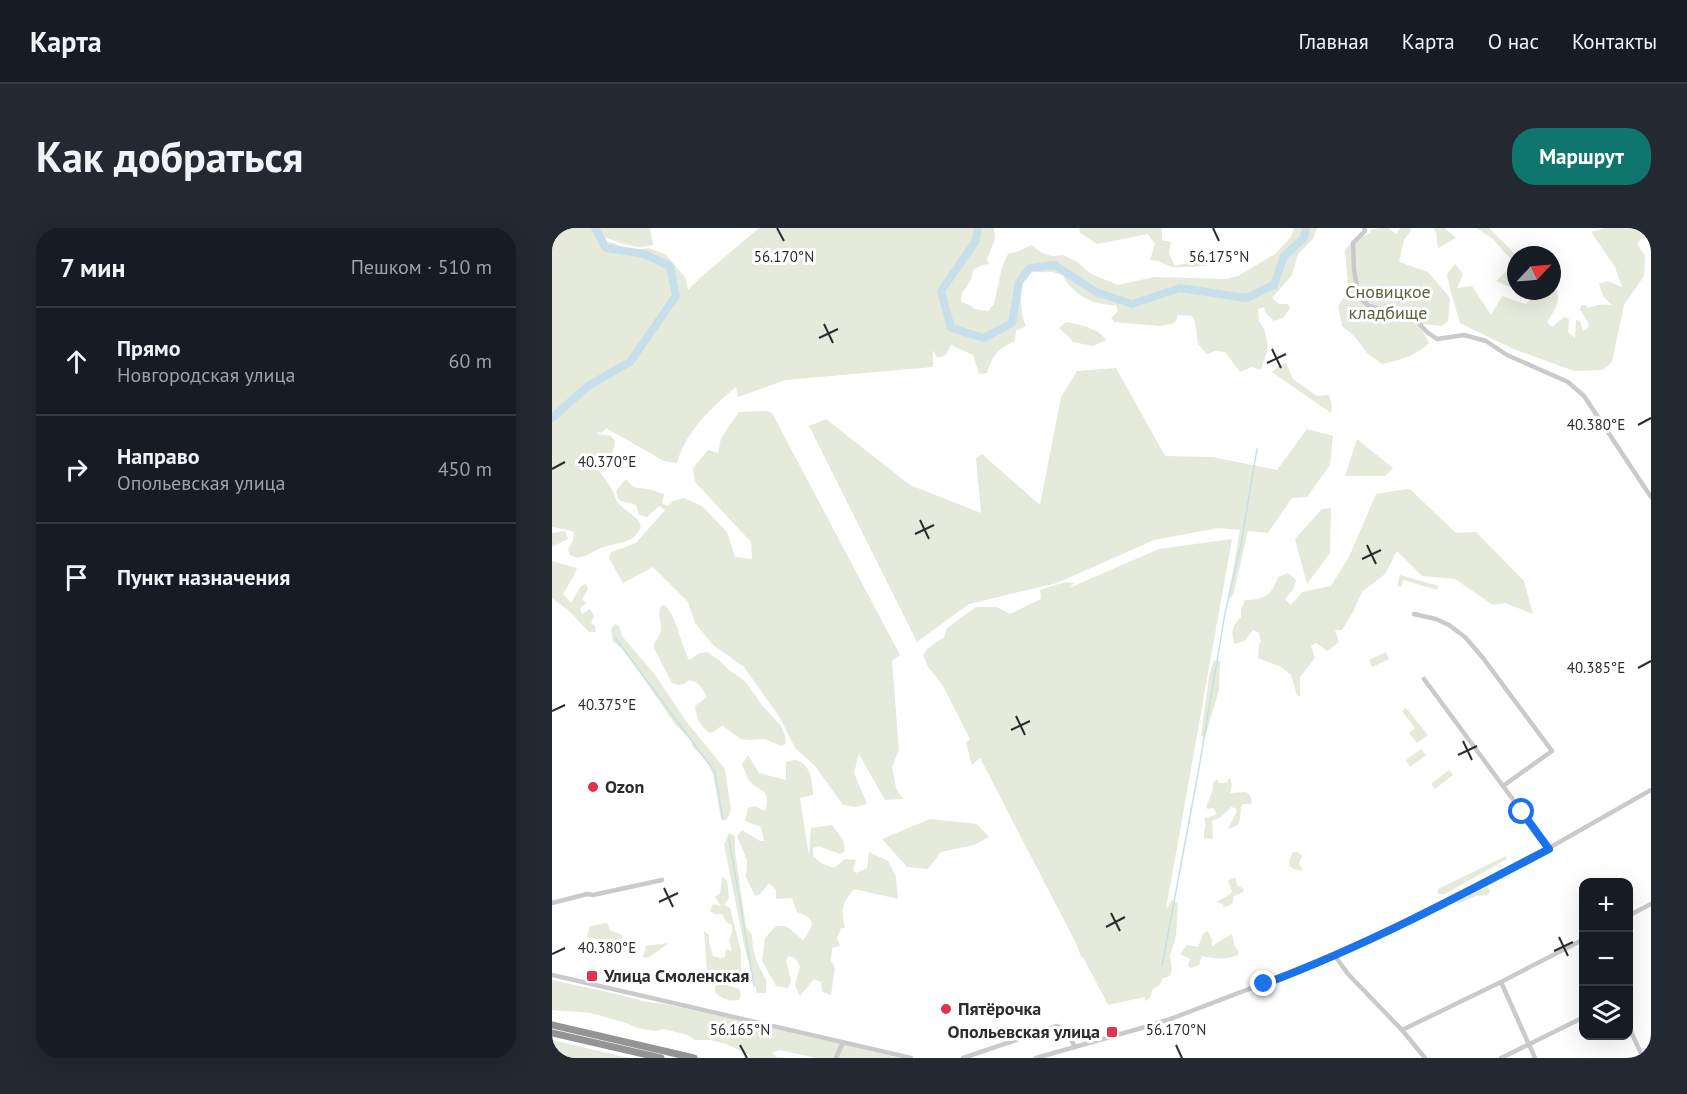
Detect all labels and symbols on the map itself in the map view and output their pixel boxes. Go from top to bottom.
north arrow [1507,246,1561,300]
text: 56.170°N [754,247,814,266]
text: 56.175°N [1189,247,1249,266]
park label: Сновицкое кладбище [1345,280,1431,324]
text: 40.380°E [1567,415,1625,434]
text: 40.370°E [578,452,636,471]
text: 40.385°E [1567,658,1625,677]
text: 40.375°E [578,695,636,714]
place label: Ozon [605,775,644,798]
marker: Ozon [586,780,600,794]
route start [1508,798,1534,824]
text: 40.380°E [578,938,636,957]
place label: Улица Смоленская [603,964,749,987]
marker: Улица Смоленская [585,969,599,983]
route end [1250,970,1276,996]
place label: Пятёрочка [958,997,1041,1020]
marker: Пятёрочка [939,1002,953,1016]
text: 56.165°N [710,1020,770,1039]
place label: Опольевская улица [947,1020,1100,1043]
text: 56.170°N [1146,1020,1206,1039]
marker: Опольевская улица [1105,1025,1119,1039]

